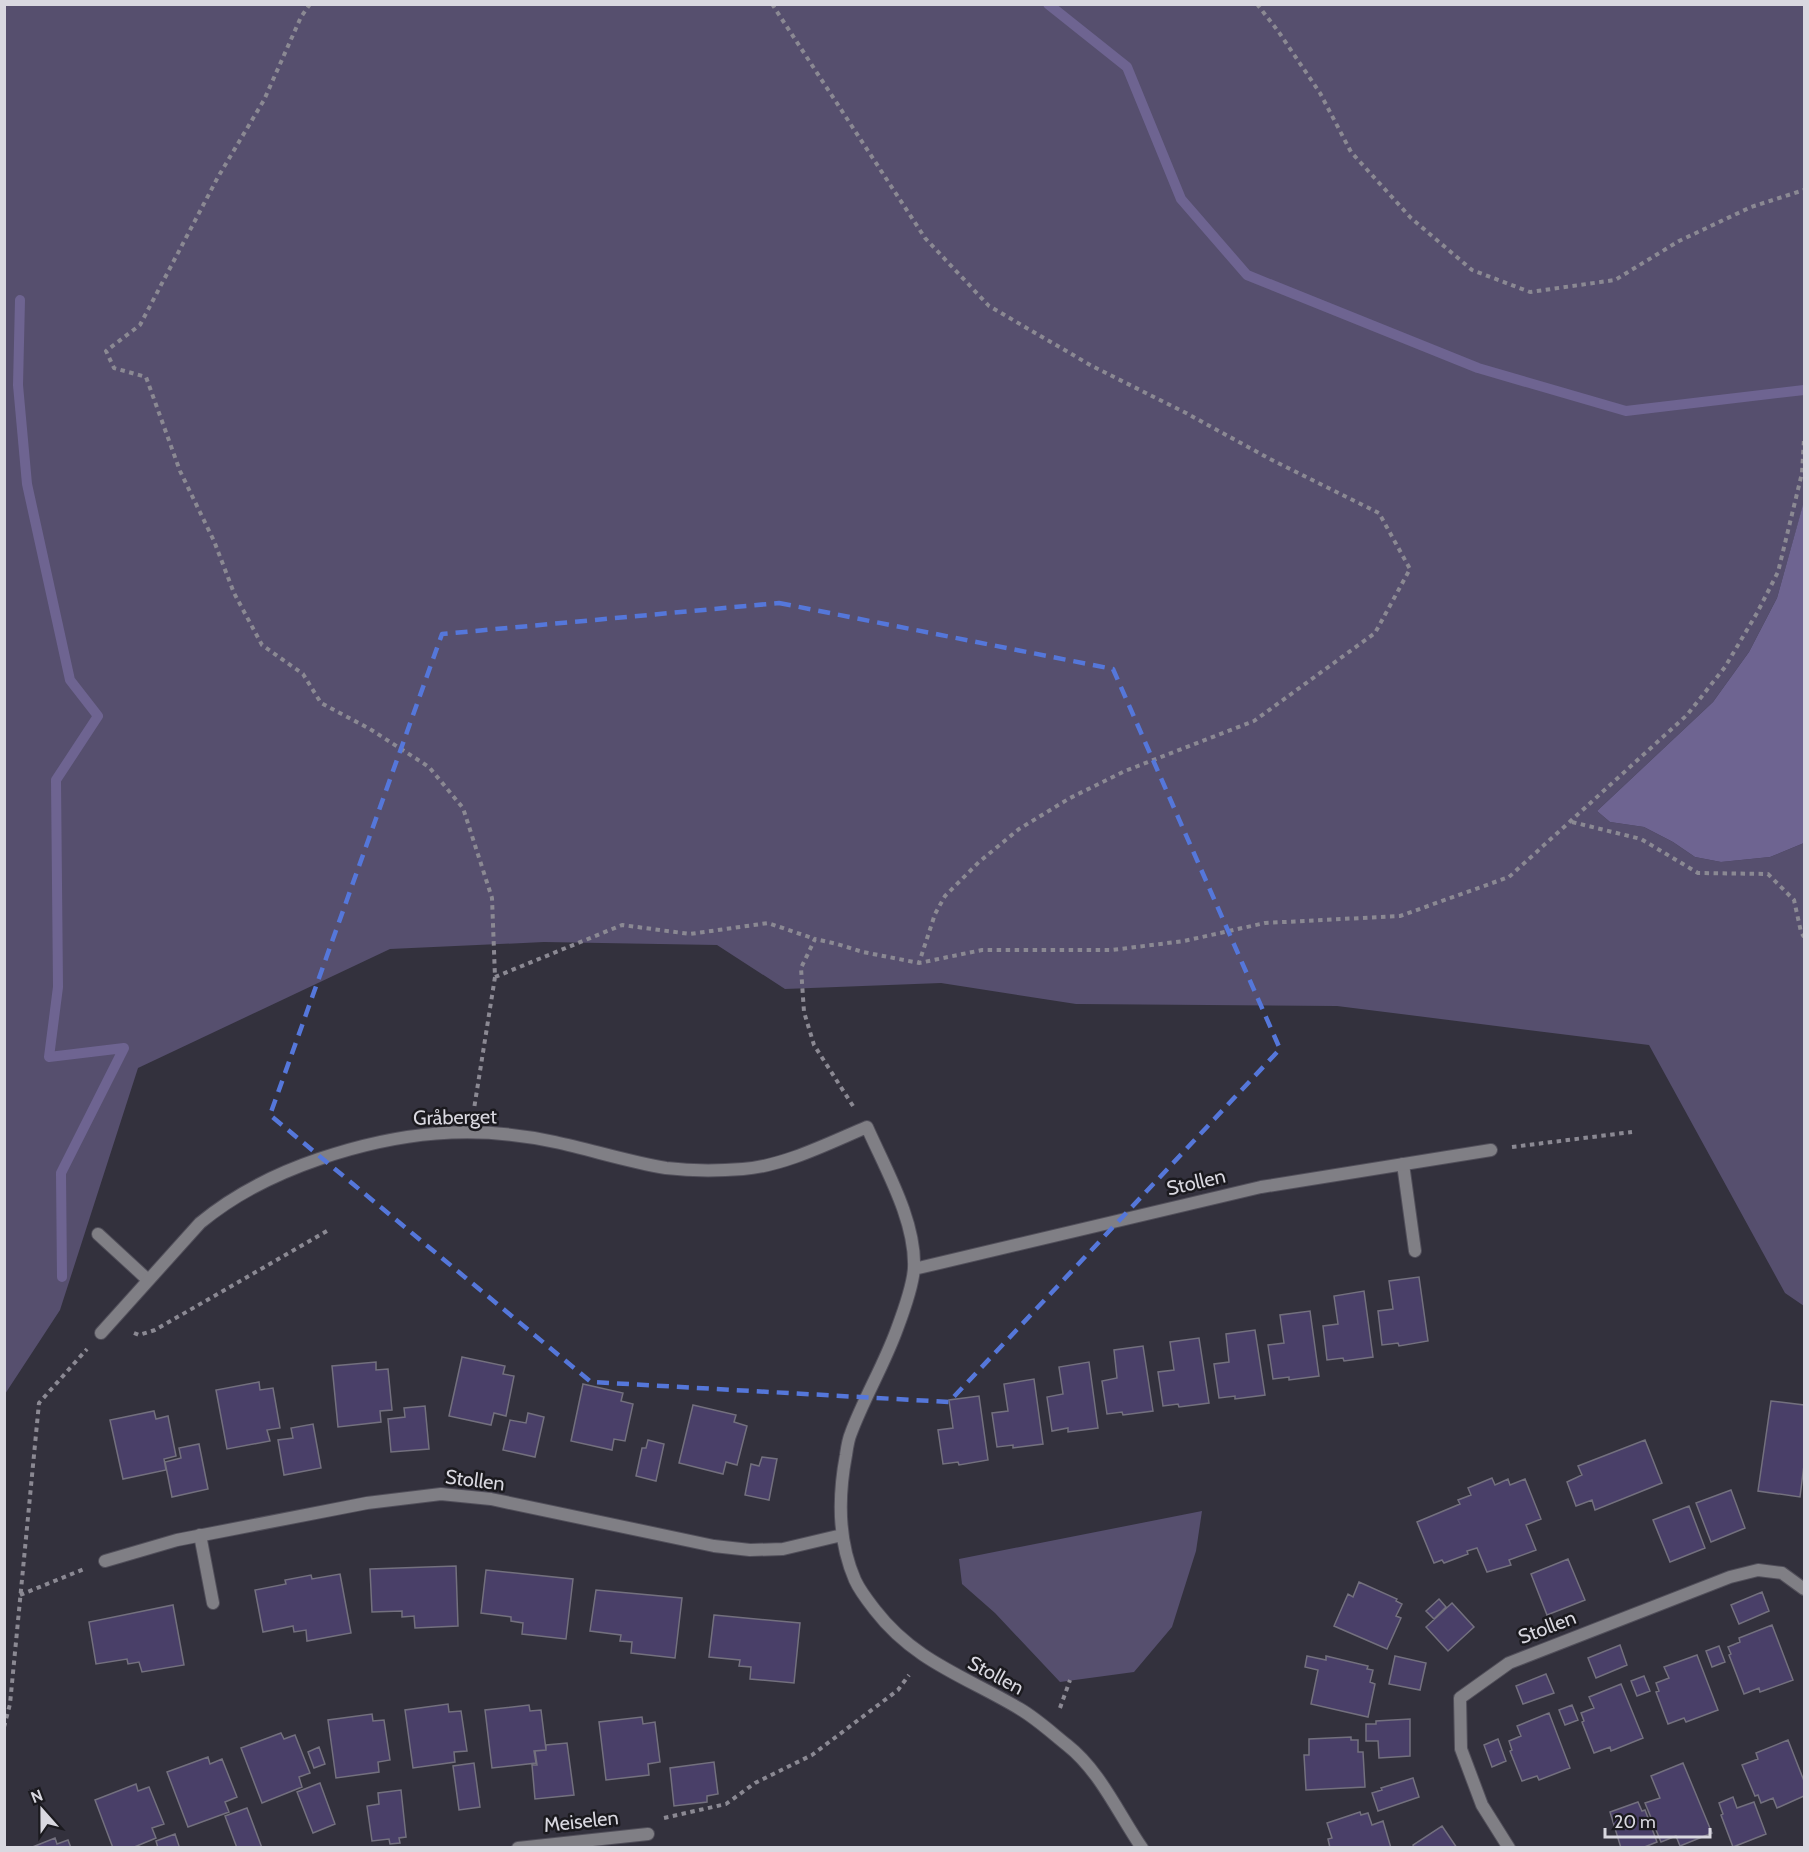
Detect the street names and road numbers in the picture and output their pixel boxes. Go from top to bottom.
street label: Gråberget [413,1104,497,1130]
street label: Stollen [1164,1164,1228,1200]
street label: Stollen [444,1464,506,1496]
street label: Stollen [1515,1605,1579,1649]
street label: Stollen [964,1650,1028,1700]
street label: Meiselen [542,1805,620,1837]

